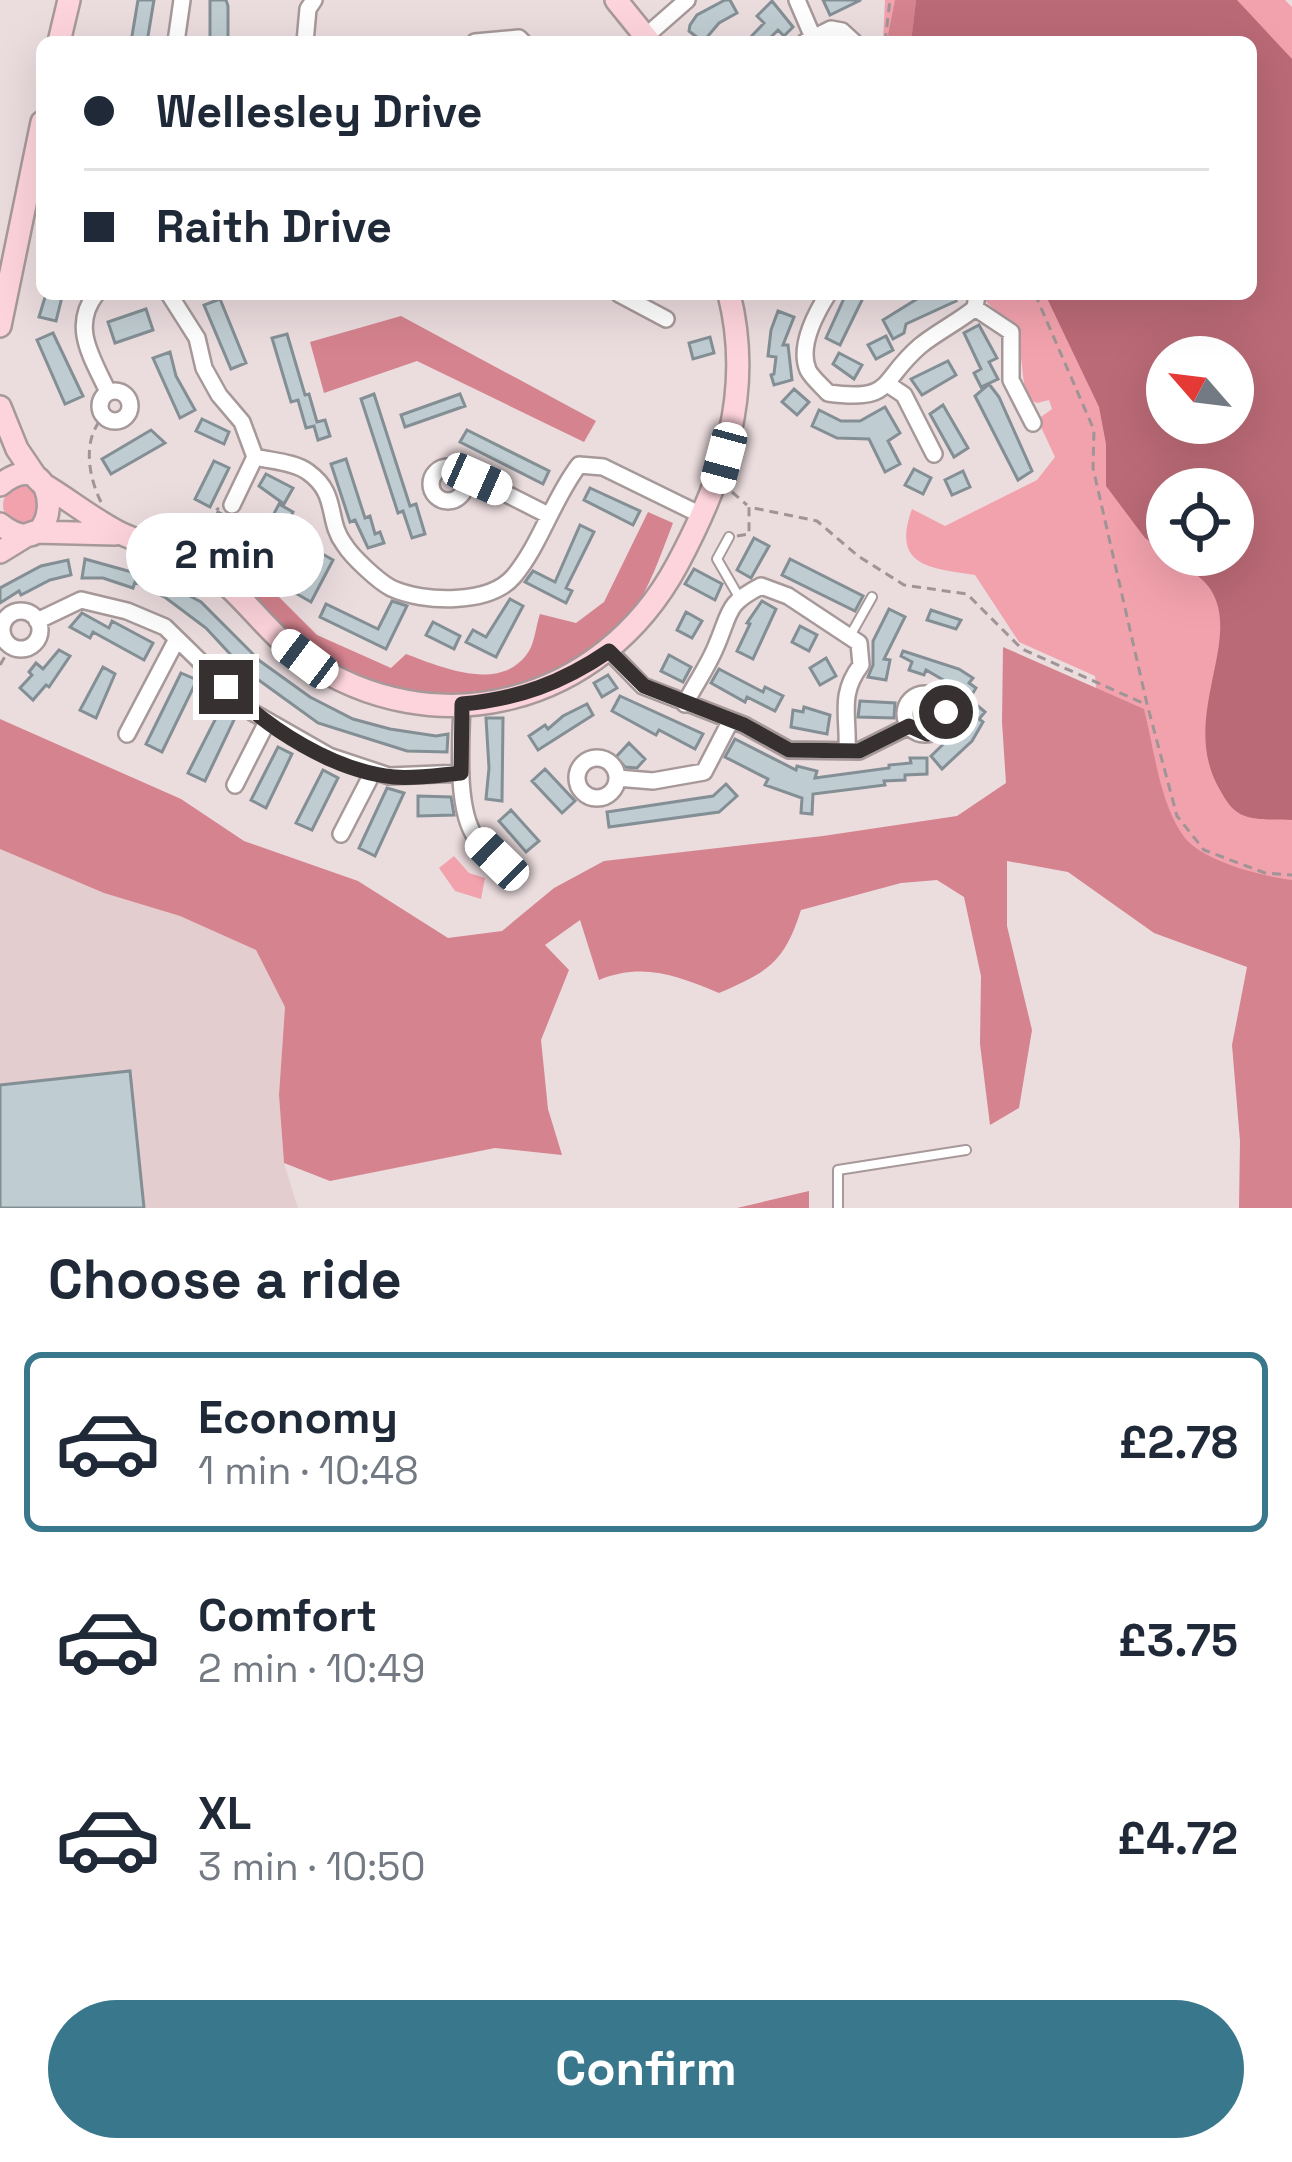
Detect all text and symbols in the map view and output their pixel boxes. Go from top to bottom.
text: Wellesley Drive [156,83,482,140]
text: Raith Drive [156,198,392,255]
north arrow [1146,336,1254,444]
map controls [1146,336,1254,576]
car [697,419,751,497]
car [437,448,517,510]
button: locate [1146,468,1254,576]
callout: 2 min [127,513,325,597]
text: 2 min [175,530,275,579]
car [265,623,345,695]
route end [199,660,253,714]
route start [919,685,973,739]
car [459,821,535,897]
text: Choose a ride [48,1245,402,1314]
icon: car [54,1388,162,1496]
text: Economy [198,1389,398,1446]
text: £2.78 [1119,1414,1238,1471]
text: 1 min · 10:48 [198,1446,419,1495]
icon: car [54,1586,162,1694]
text: Comfort [198,1587,377,1644]
text: £3.75 [1118,1612,1238,1669]
text: 2 min · 10:49 [198,1644,425,1693]
icon: car [54,1784,162,1892]
text: XL [198,1785,251,1842]
text: £4.72 [1117,1810,1238,1867]
text: 3 min · 10:50 [198,1842,425,1891]
button: Confirm [48,2000,1244,2138]

